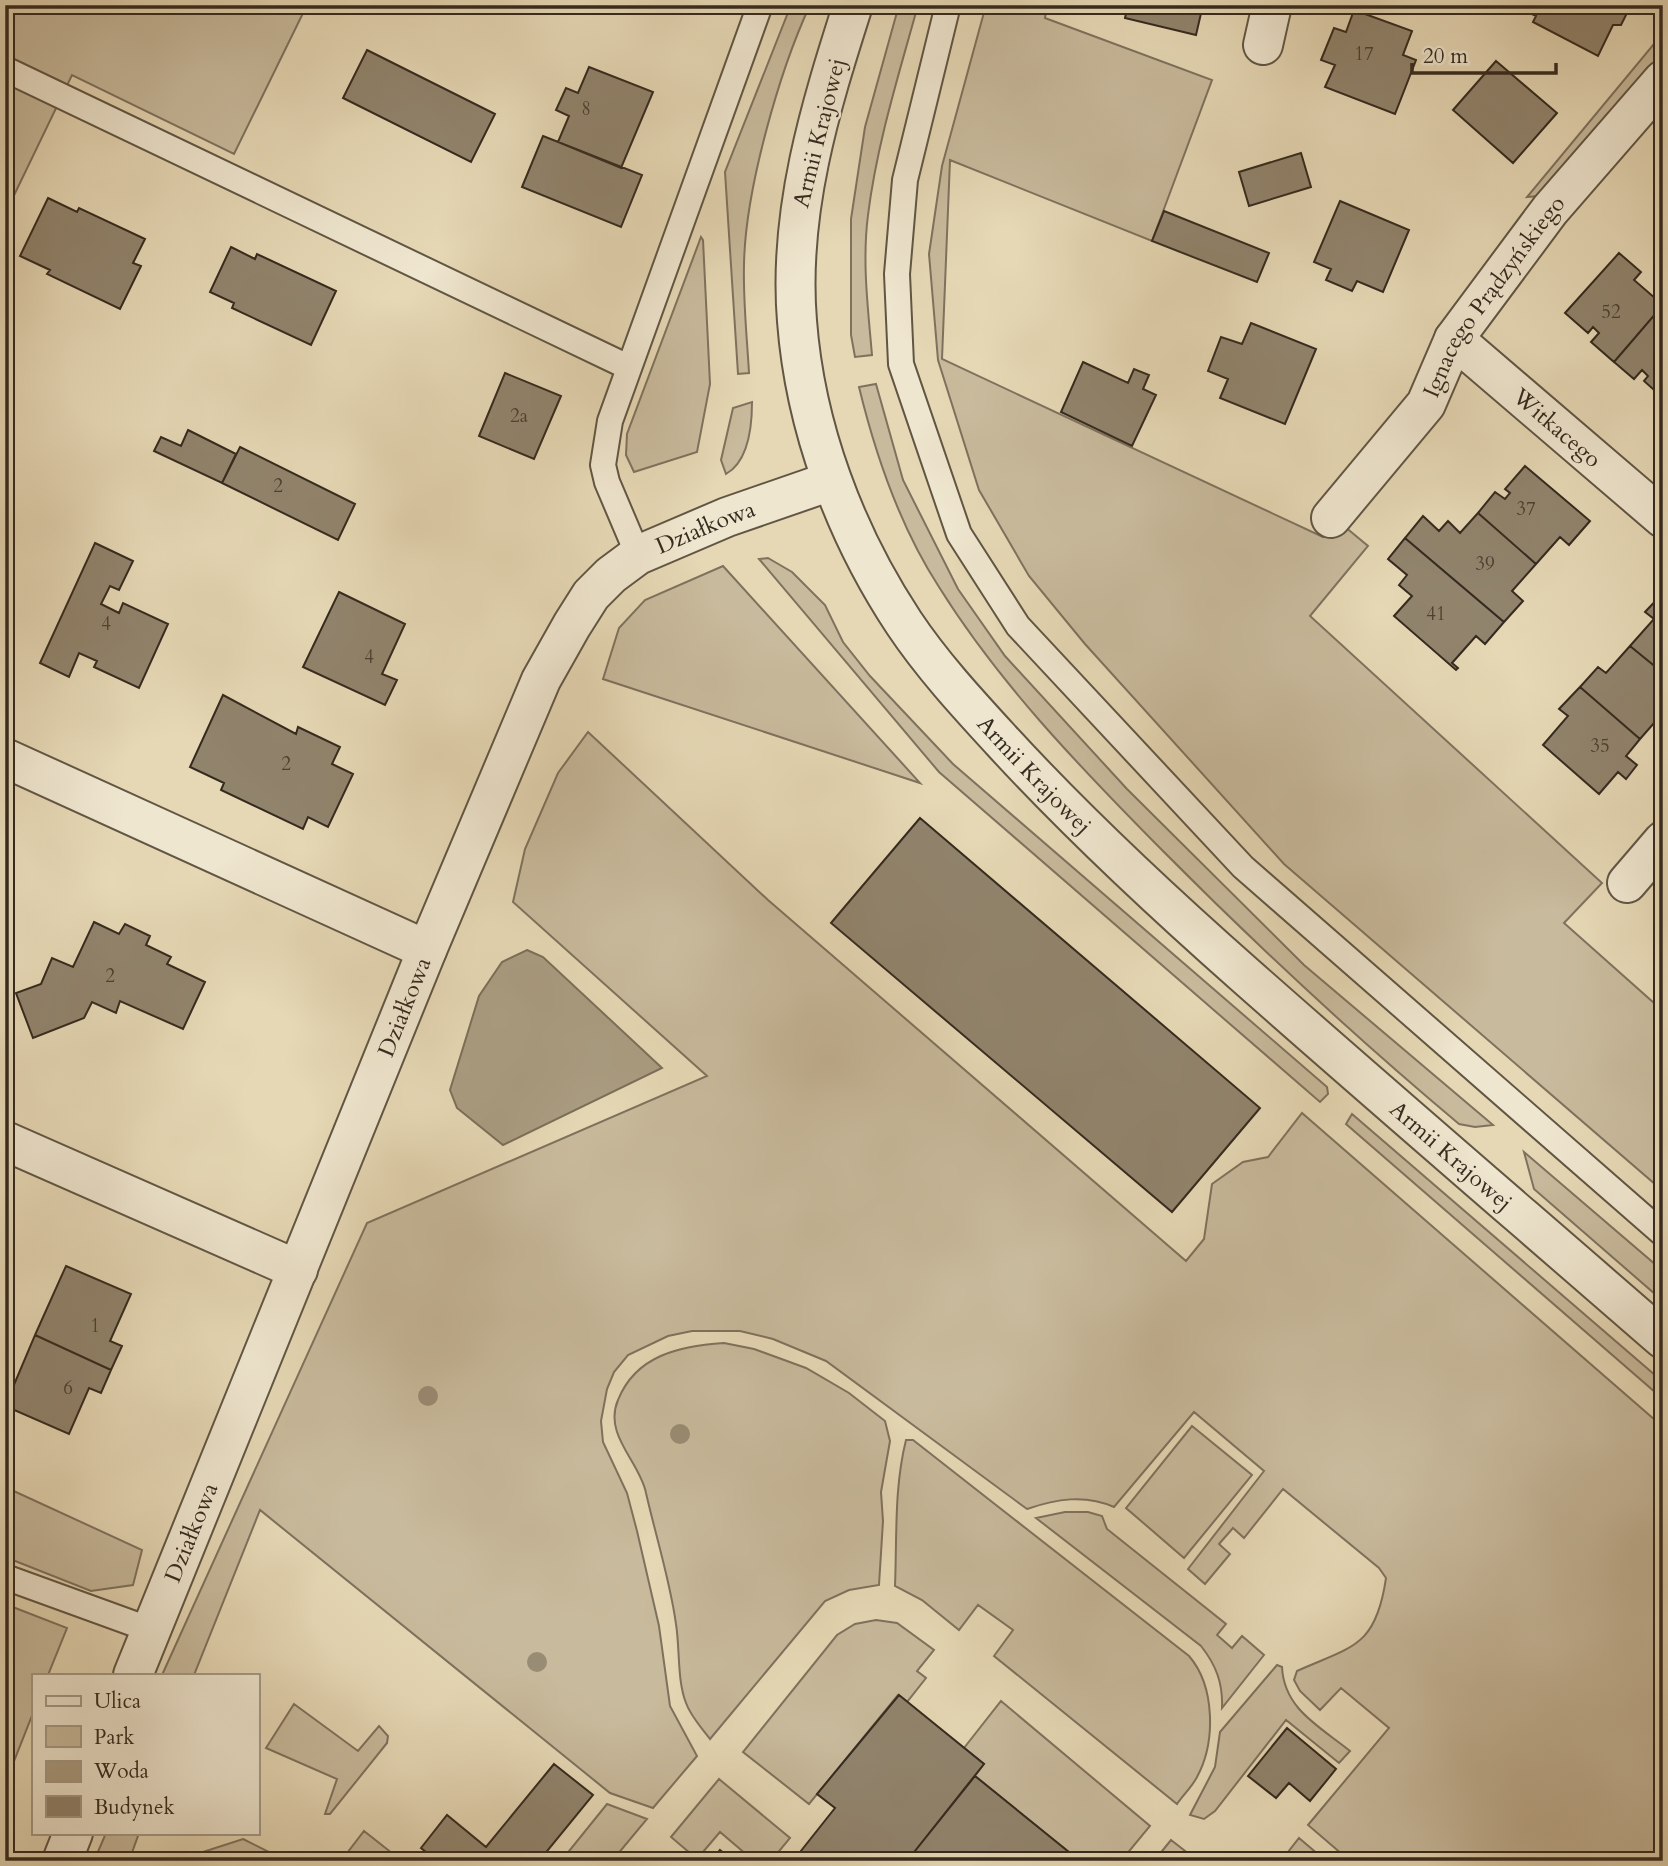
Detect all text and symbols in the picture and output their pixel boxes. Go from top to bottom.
scale bar [1412,32,1556,76]
house number: 17 [1354,41,1374,67]
text: 20 m [1423,42,1468,71]
street label: Armii Krajowej [785,55,853,211]
house number: 8 [581,96,591,122]
street label: Ignacego Prądzyńskiego [1415,188,1572,402]
house number: 52 [1601,299,1621,325]
street label: Witkacego [1506,380,1608,474]
house number: 2a [510,403,528,429]
house number: 2 [273,473,283,499]
street label: Działkowa [651,493,759,561]
house number: 37 [1516,496,1536,522]
house number: 39 [1475,551,1495,577]
house number: 41 [1426,601,1446,627]
house number: 4 [101,611,111,637]
house number: 4 [364,644,374,670]
street label: Armii Krajowej [970,709,1099,841]
house number: 35 [1590,733,1610,759]
house number: 2 [281,751,291,777]
street label: Działkowa [370,952,438,1061]
house number: 2 [105,963,115,989]
street label: Armii Krajowej [1383,1094,1519,1217]
house number: 1 [90,1313,100,1339]
house number: 6 [63,1375,73,1401]
street label: Działkowa [157,1478,225,1587]
legend [32,1674,259,1834]
text: Ulica [94,1687,141,1716]
text: Park [94,1723,135,1752]
text: Woda [93,1757,149,1786]
text: Budynek [94,1793,176,1822]

